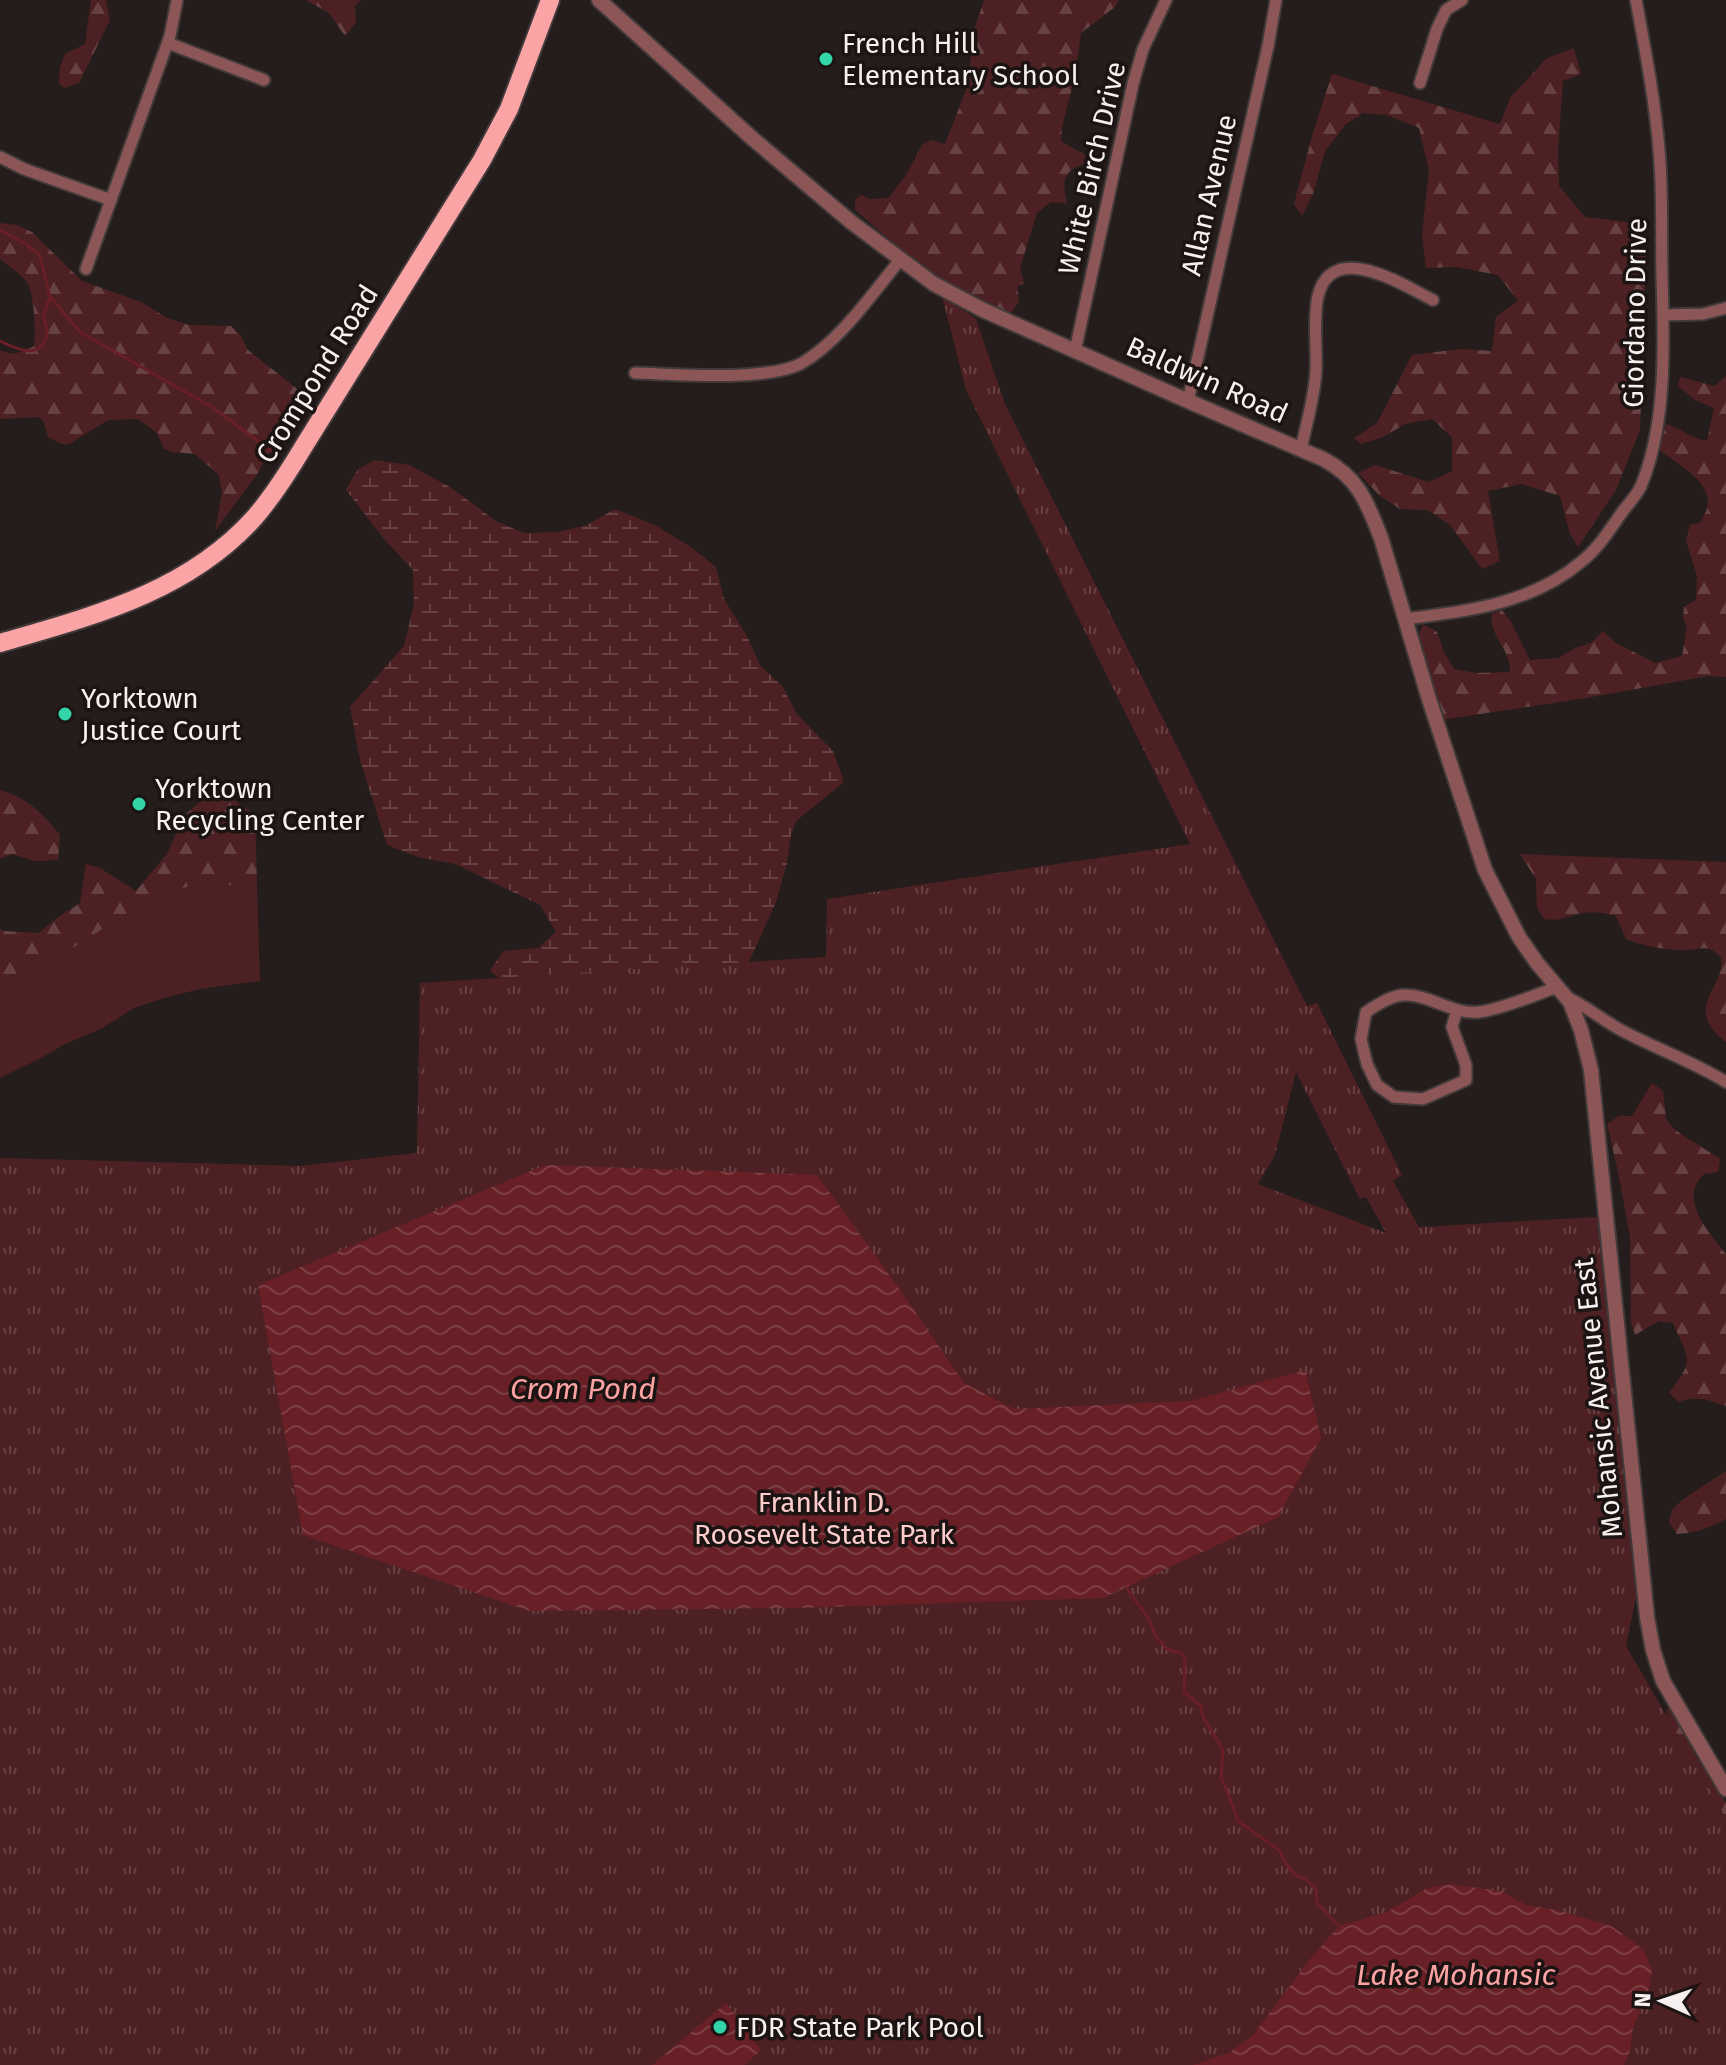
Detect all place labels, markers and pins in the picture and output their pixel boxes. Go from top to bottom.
place label: French Hill Elementary School [842,27,1079,92]
marker: French Hill Elementary School [817,50,835,68]
place label: Yorktown Justice Court [81,682,242,747]
marker: Yorktown Justice Court [56,705,74,723]
place label: Yorktown Recycling Center [155,772,364,837]
marker: Yorktown Recycling Center [130,795,148,813]
place label: FDR State Park Pool [736,2011,984,2044]
marker: FDR State Park Pool [711,2018,729,2036]

